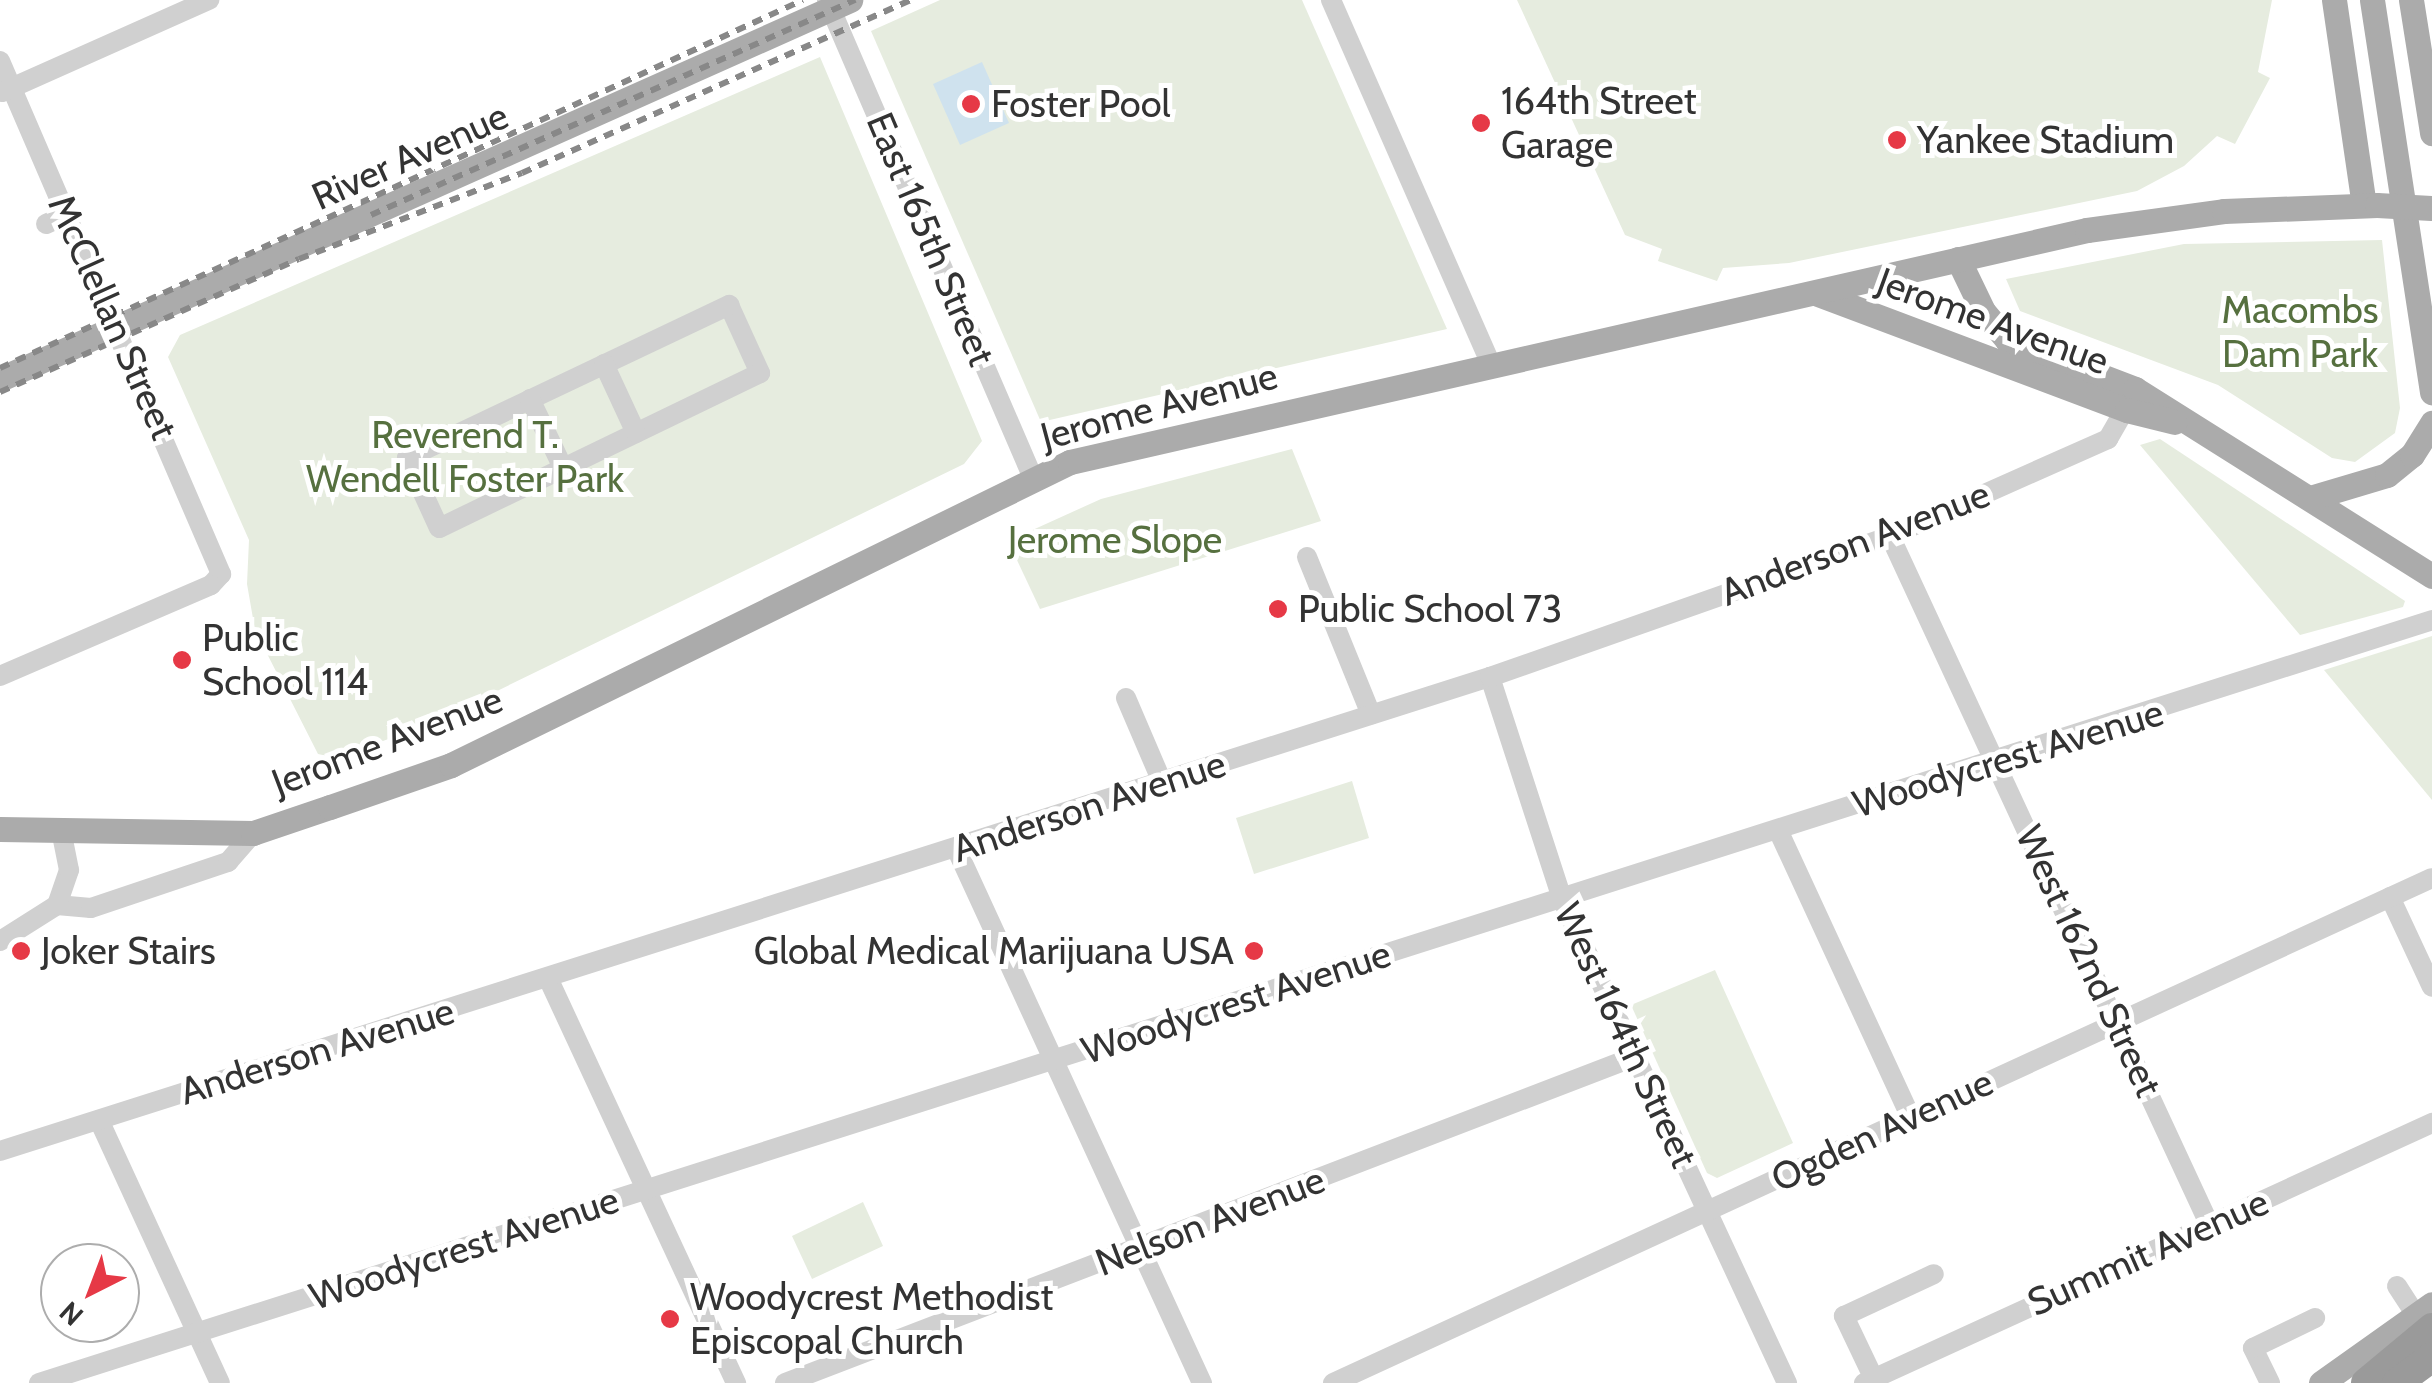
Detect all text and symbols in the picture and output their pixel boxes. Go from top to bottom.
place label: 164th Street Garage [1501,78,1697,168]
place label: Foster Pool [991,81,1171,127]
street label: River Avenue [305,93,515,219]
marker: Foster Pool [960,93,982,115]
street label: East 165th Street [857,106,1005,372]
marker: 164th Street Garage [1470,112,1492,134]
place label: Yankee Stadium [1917,117,2174,163]
marker: Yankee Stadium [1886,129,1908,151]
street label: McClellan Street [39,188,187,446]
street label: Jerome Avenue [1871,258,2115,384]
park label: Macombs Dam Park [2222,287,2378,376]
street label: Jerome Avenue [1036,353,1282,459]
park label: Reverend T. Wendell Foster Park [306,412,624,502]
street label: Anderson Avenue [1714,471,1996,615]
park label: Jerome Slope [1008,517,1222,563]
place label: Public School 73 [1298,586,1562,632]
marker: Public School 73 [1267,598,1289,620]
place label: Public School 114 [202,615,368,704]
marker: Public School 114 [171,649,193,671]
street label: Jerome Avenue [265,676,509,806]
street label: Woodycrest Avenue [1847,689,2169,827]
street label: Anderson Avenue [947,740,1231,872]
street label: West 162nd Street [2006,818,2172,1104]
street label: West 164th Street [1545,896,1707,1174]
place label: Joker Stairs [41,928,216,974]
place label: Global Medical Marijuana USA [754,928,1234,974]
street label: Woodycrest Avenue [1076,931,1396,1073]
marker: Joker Stairs [10,940,32,962]
marker: Global Medical Marijuana USA [1243,940,1265,962]
street label: Anderson Avenue [174,988,460,1114]
street label: Ogden Avenue [1764,1059,2000,1201]
street label: Nelson Avenue [1089,1156,1331,1286]
street label: Woodycrest Avenue [304,1177,624,1319]
street label: Summit Avenue [2021,1179,2275,1325]
north arrow [40,1243,140,1343]
place label: Woodycrest Methodist Episcopal Church [690,1274,1053,1364]
text: N [53,1295,90,1333]
marker: Woodycrest Methodist Episcopal Church [659,1308,681,1330]

